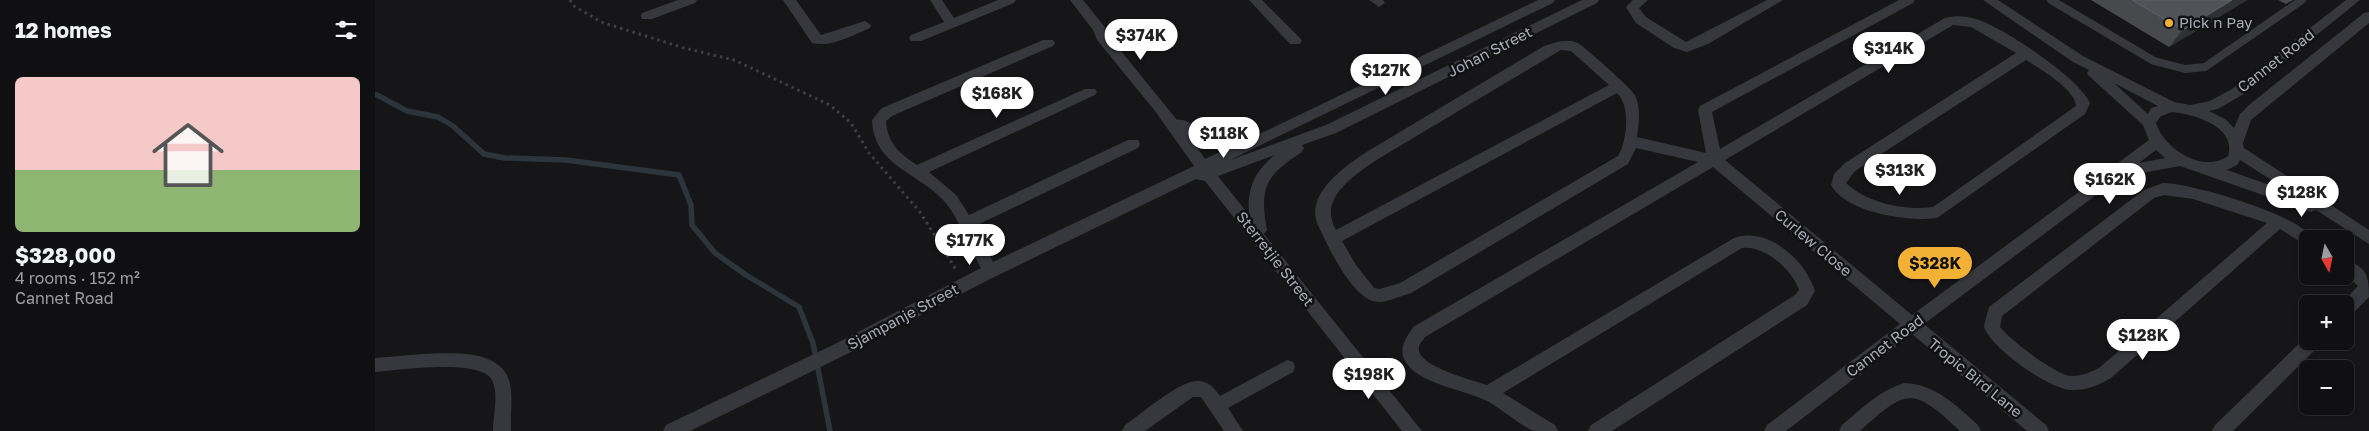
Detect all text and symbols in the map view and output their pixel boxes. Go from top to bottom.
place label: Pick n Pay [2179,13,2253,31]
icon: filters [332,16,360,44]
text: 12 homes [15,17,112,43]
marker: Pick n Pay [2163,17,2175,29]
pin: $374K [1106,18,1176,61]
street label: Johan Street [1444,22,1535,80]
text: $374K [1116,25,1166,45]
street label: Cannet Road [2233,25,2317,96]
pin: $314K [1854,32,1924,74]
text: $314K [1864,38,1914,58]
pin: $127K [1351,54,1421,96]
text: $127K [1361,60,1411,80]
pin: $168K [962,76,1032,119]
text: $168K [972,83,1022,103]
icon: home [143,110,233,200]
pin: $118K [1189,116,1259,159]
text: $118K [1199,123,1249,143]
pin: $313K [1865,154,1935,196]
text: $313K [1875,160,1925,180]
pin: $162K [2075,162,2145,205]
text: $162K [2085,169,2135,189]
pin: $128K [2267,176,2337,218]
text: $128K [2277,182,2327,202]
street label: Curlew Close [1772,205,1856,280]
street label: Sterretjie Street [1233,207,1318,309]
pin: $177K [935,224,1005,266]
text: $177K [946,230,994,250]
north arrow [2299,230,2354,285]
map controls [2299,230,2354,415]
text: $328,000 [15,242,116,268]
pin: $328K [1900,246,1970,289]
text: $328K [1909,253,1961,273]
text: 4 rooms · 152 m² [15,268,140,288]
street label: Sjampanje Street [844,279,961,353]
text: Cannet Road [15,288,113,308]
button: + [2299,295,2354,350]
street label: Cannet Road [1842,310,1927,380]
pin: $128K [2108,318,2178,361]
text: $128K [2118,325,2168,345]
street label: Tropic Bird Lane [1925,334,2026,421]
pin: $198K [1334,358,1404,400]
button: − [2299,360,2354,415]
text: $198K [1344,364,1394,384]

